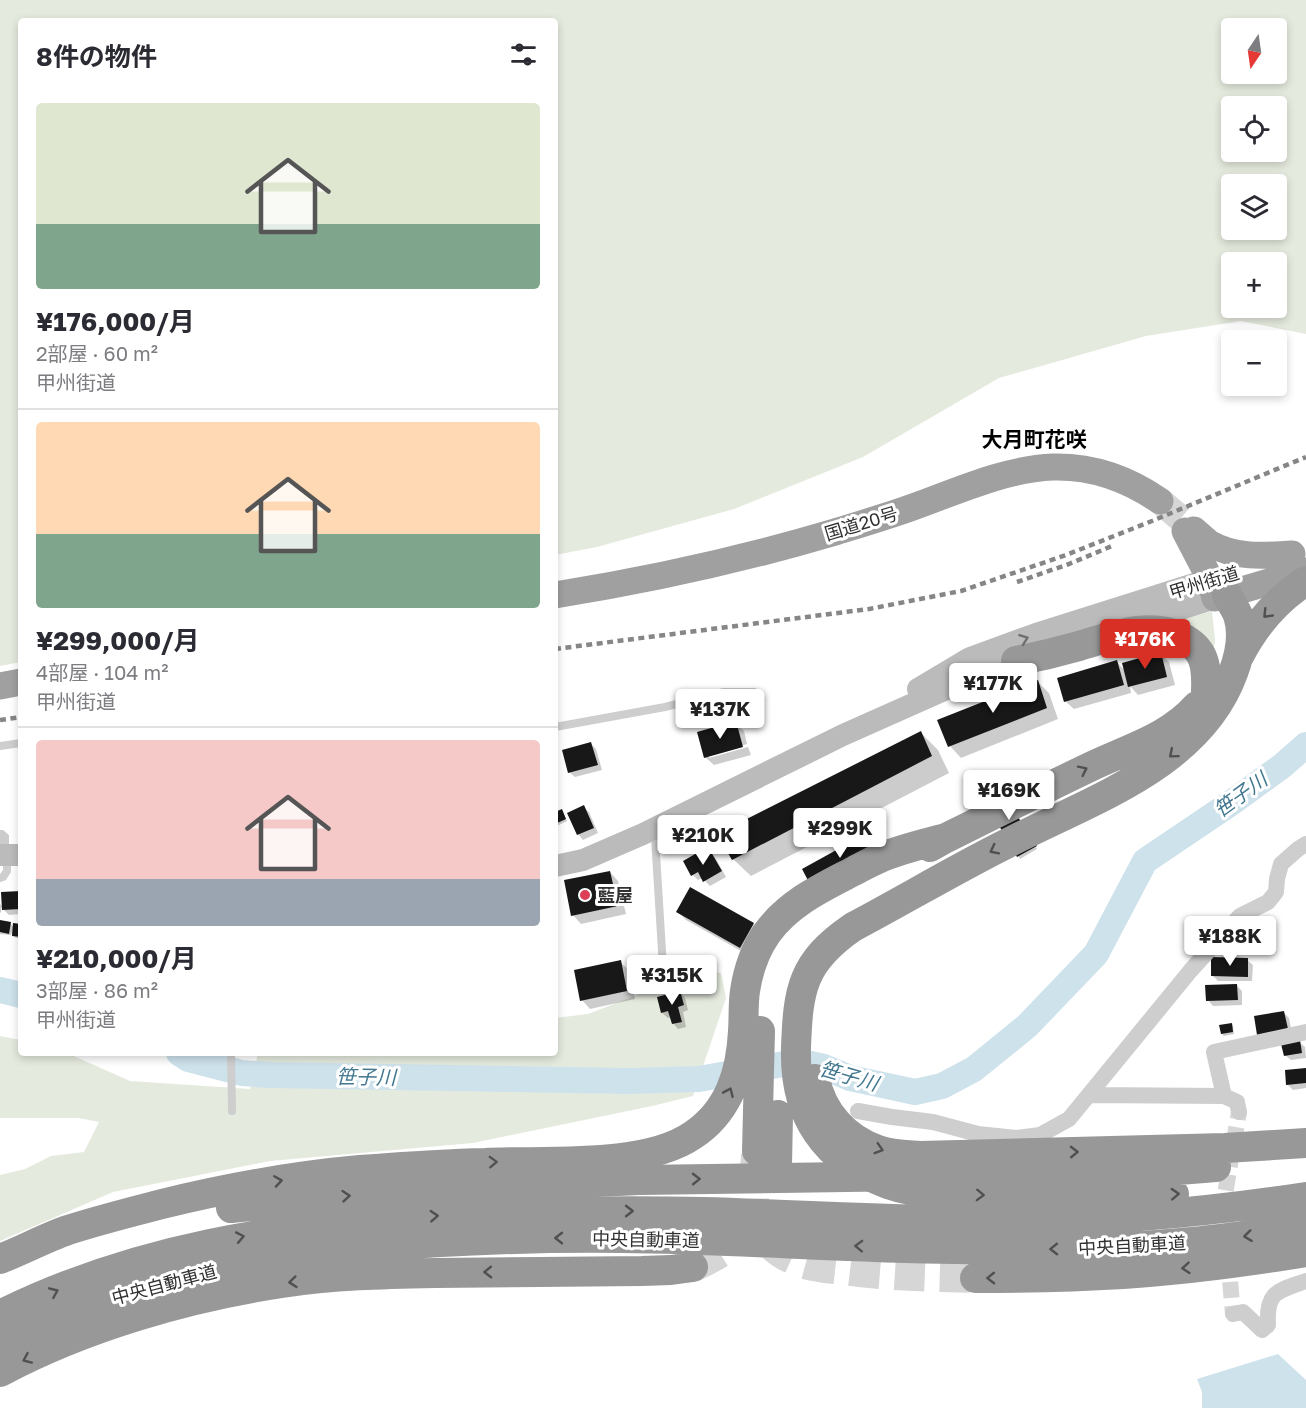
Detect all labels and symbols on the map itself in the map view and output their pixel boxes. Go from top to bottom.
north arrow [1221,18,1287,84]
district label: 大月町花咲 [982,426,1087,452]
street label: 国道20号 [822,501,900,545]
street label: 甲州街道 [1166,561,1242,603]
one-way arrow [1264,607,1275,618]
pin: ¥176K [1103,619,1187,670]
one-way arrow [1018,634,1029,646]
pin: ¥177K [951,663,1035,714]
pin: ¥137K [678,689,762,740]
one-way arrow [1169,746,1180,757]
water label: 笹子川 [1209,765,1273,821]
one-way arrow [1077,766,1088,778]
pin: ¥169K [967,770,1051,821]
pin: ¥299K [798,808,882,859]
pin: ¥210K [661,815,745,866]
one-way arrow [989,842,1000,854]
place label: 藍屋 [597,884,633,906]
marker: 藍屋 [578,888,592,902]
pin: ¥188K [1188,916,1272,967]
pin: ¥315K [630,955,714,1006]
water label: 笹子川 [817,1055,883,1095]
water label: 笹子川 [336,1063,398,1089]
one-way arrow [722,1087,734,1098]
one-way arrow [873,1142,884,1154]
one-way arrow [1069,1146,1078,1158]
one-way arrow [488,1156,497,1169]
one-way arrow [692,1173,701,1185]
one-way arrow [273,1175,282,1187]
one-way arrow [1170,1187,1179,1200]
one-way arrow [975,1189,984,1202]
one-way arrow [341,1190,350,1203]
one-way arrow [625,1205,634,1217]
one-way arrow [430,1210,439,1223]
street label: 中央自動車道 [592,1227,700,1251]
one-way arrow [1244,1229,1253,1241]
one-way arrow [235,1231,245,1244]
street label: 中央自動車道 [1077,1231,1187,1259]
one-way arrow [554,1232,563,1244]
one-way arrow [854,1239,863,1252]
one-way arrow [1049,1242,1058,1255]
street label: 中央自動車道 [109,1259,219,1309]
one-way arrow [1181,1261,1190,1274]
one-way arrow [484,1266,493,1278]
one-way arrow [986,1272,995,1284]
one-way arrow [289,1275,298,1288]
one-way arrow [47,1287,58,1299]
one-way arrow [22,1352,33,1364]

